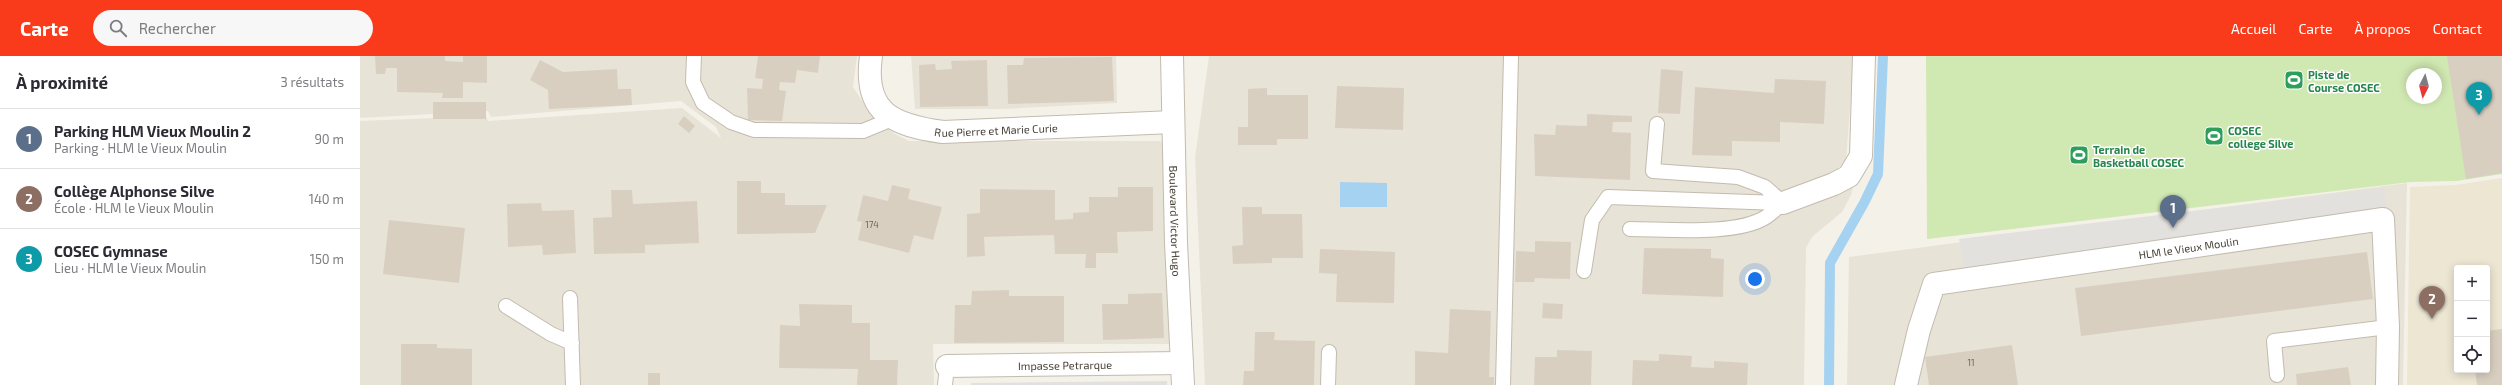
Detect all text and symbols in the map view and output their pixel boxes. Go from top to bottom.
search box [93,10,373,46]
text: Carte [20,17,69,40]
icon: search [107,17,129,39]
text: Rechercher [139,19,216,37]
text: Accueil [2231,20,2276,37]
text: Carte [2298,20,2333,37]
text: À propos [2355,20,2411,37]
text: Contact [2433,20,2482,37]
place label: Piste de Course COSEC [2308,68,2380,94]
north arrow [2406,68,2442,104]
sports icon: Piste de Course COSEC [2283,69,2305,91]
text: À proximité [16,72,108,92]
text: 3 résultats [280,74,344,90]
pin: 3 [2466,82,2492,115]
street label: Rue Pierre et Marie Curie [934,121,1058,139]
text: Parking HLM Vieux Moulin 2 [54,122,251,140]
place label: COSEC college Silve [2228,124,2294,150]
sports icon: COSEC college Silve [2203,125,2225,147]
text: 1 [26,131,32,147]
text: 90 m [314,131,344,147]
text: Parking · HLM le Vieux Moulin [54,140,227,156]
place label: Terrain de Basketball COSEC [2093,143,2185,169]
sports icon: Terrain de Basketball COSEC [2068,144,2090,166]
street label: Boulevard Victor Hugo [1168,165,1184,277]
text: Collège Alphonse Silve [54,182,215,200]
text: 2 [25,191,33,207]
text: 140 m [309,191,344,207]
pin: 1 [2160,195,2186,228]
text: École · HLM le Vieux Moulin [54,200,214,216]
house number: 174 [865,219,879,230]
street label: HLM le Vieux Moulin [2138,233,2239,261]
text: COSEC Gymnase [54,242,168,260]
text: 3 [25,251,33,267]
text: 150 m [310,251,344,267]
text: Lieu · HLM le Vieux Moulin [54,260,206,276]
map controls [2454,265,2490,373]
button: + [2454,265,2490,301]
your location [1745,269,1765,289]
pin: 2 [2419,286,2445,319]
button: − [2454,301,2490,337]
button: locate [2454,337,2490,373]
street label: Impasse Petrarque [1018,357,1112,372]
house number: 11 [1967,357,1975,368]

